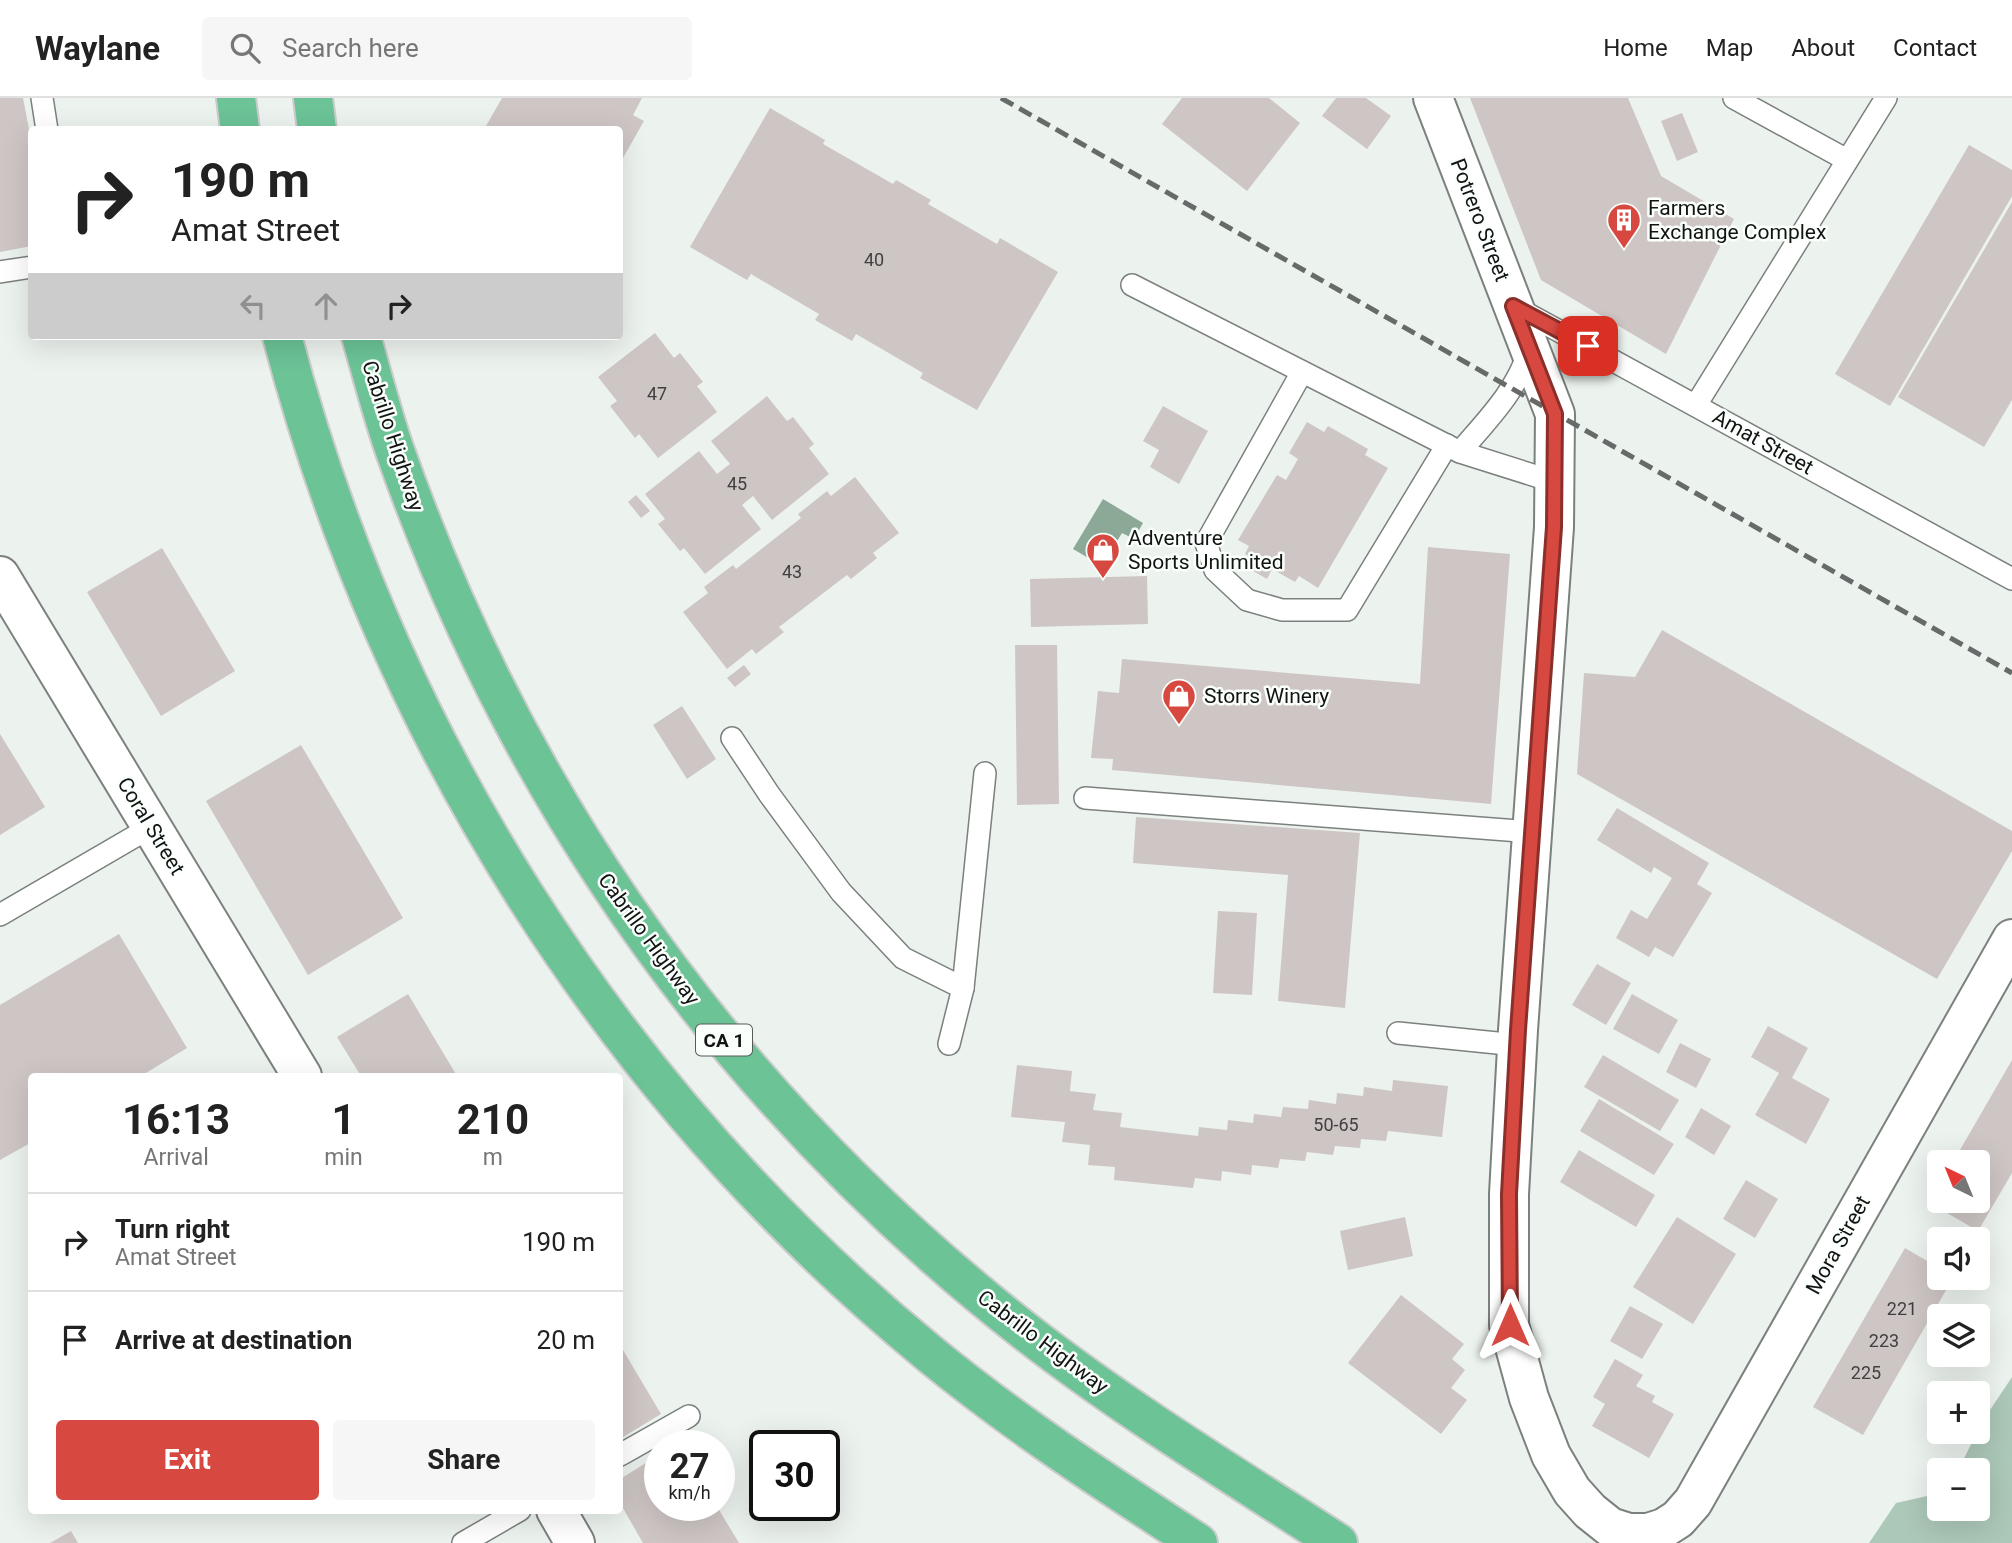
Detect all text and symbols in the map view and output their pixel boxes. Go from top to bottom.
search box [202,17,692,80]
text: Waylane [35,29,160,68]
icon: search [226,29,264,67]
text: Search here [282,33,419,63]
text: Home [1603,34,1668,62]
text: Map [1706,34,1753,62]
text: About [1791,34,1855,62]
text: Contact [1893,34,1977,62]
text: 190 m [171,152,310,209]
icon: right [56,154,147,245]
street label: Potrero Street [1446,155,1514,285]
place label: Farmers Exchange Complex [1648,196,1826,244]
building icon: Farmers Exchange Complex [1605,201,1643,250]
text: Amat Street [171,211,340,249]
house number: 40 [864,249,884,270]
icon: left [234,287,272,325]
icon: ahead [307,287,345,325]
icon: right [380,287,418,325]
pin [1558,316,1618,376]
icon: arrive [1569,327,1607,365]
street label: Cabrillo Highway [357,358,429,514]
house number: 47 [647,383,667,404]
street label: Amat Street [1709,405,1817,479]
house number: 45 [727,473,747,494]
place label: Adventure Sports Unlimited [1128,526,1284,574]
shop icon: Adventure Sports Unlimited [1084,531,1122,580]
house number: 43 [782,561,802,582]
shop icon: Storrs Winery [1160,677,1198,726]
place label: Storrs Winery [1204,684,1329,708]
street label: Coral Street [113,773,190,879]
street label: Cabrillo Highway [593,868,705,1010]
road number: CA 1 [696,1024,752,1056]
text: 16:13 [122,1095,230,1144]
text: 1 [331,1095,356,1144]
text: 210 [457,1095,529,1144]
house number: 50-65 [1313,1114,1359,1135]
text: Arrival [143,1144,209,1171]
text: min [324,1144,363,1171]
text: m [483,1144,503,1171]
north arrow [1927,1150,1990,1213]
map controls [1927,1150,1990,1521]
street label: Mora Street [1801,1191,1875,1299]
text: Turn right [115,1214,230,1244]
icon: right [56,1223,94,1261]
text: 190 m [522,1227,595,1257]
button: sound [1927,1227,1990,1290]
text: Amat Street [115,1244,237,1271]
street label: Cabrillo Highway [973,1285,1113,1399]
position arrow [1473,1288,1547,1362]
house number: 221 [1887,1298,1917,1319]
button: layers [1927,1304,1990,1367]
icon: arrive [56,1321,94,1359]
text: Arrive at destination [115,1325,352,1355]
text: 20 m [537,1325,595,1355]
house number: 223 [1869,1330,1899,1351]
house number: 225 [1851,1362,1881,1383]
button: + [1927,1381,1990,1444]
button: Exit [56,1420,319,1500]
button: Share [333,1420,595,1500]
speed limit sign: 30 [749,1430,840,1521]
text: 27 [669,1446,710,1487]
button: − [1927,1458,1990,1521]
text: km/h [668,1482,711,1503]

